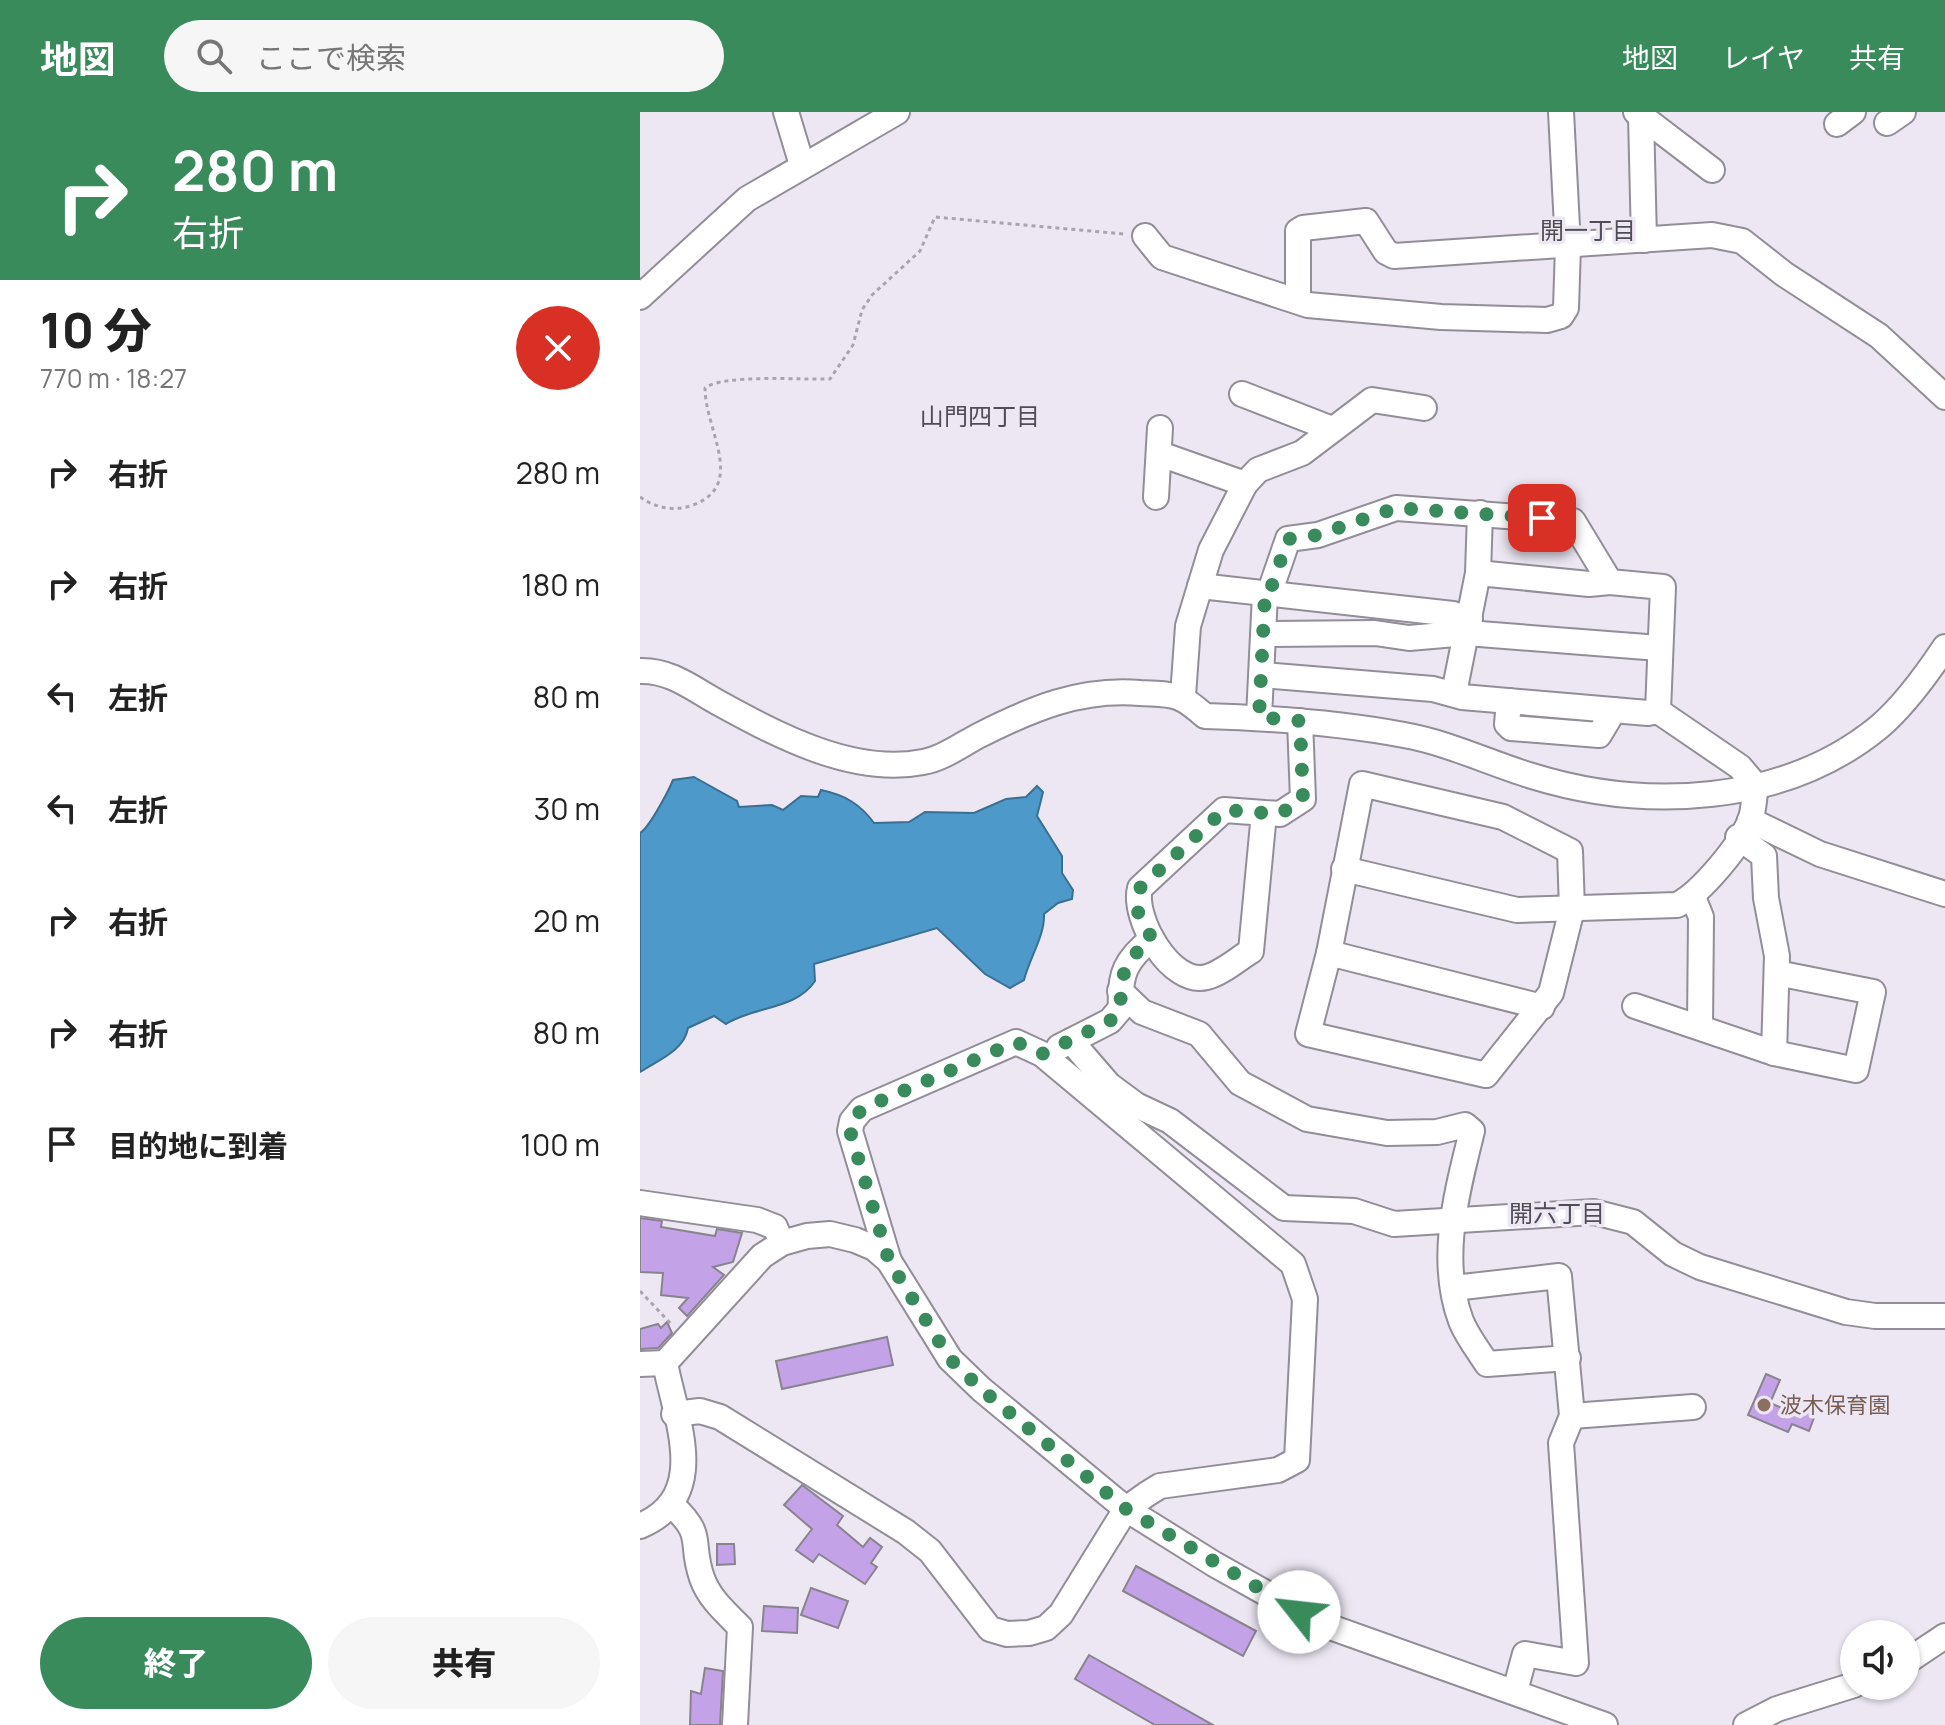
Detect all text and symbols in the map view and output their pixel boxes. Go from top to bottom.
search box [164,20,724,92]
text: 地図 [40,32,116,84]
icon: search [192,34,236,78]
text: ここで検索 [256,37,406,78]
text: 地図 [1622,38,1678,76]
text: レイヤ [1722,38,1805,76]
text: 共有 [1849,38,1905,76]
text: 280 m [172,131,338,208]
icon: right [40,144,144,248]
text: 右折 [172,208,244,257]
district label: 開一丁目 [1540,213,1636,246]
text: 10 分 [40,297,152,362]
button: close [516,306,600,390]
text: 770 m · 18:27 [40,360,187,396]
district label: 山門四丁目 [920,399,1040,432]
icon: right [40,450,84,494]
text: 280 m [516,452,600,493]
text: 右折 [108,453,168,494]
pin [1508,484,1576,552]
icon: arrive [1520,496,1564,540]
icon: right [40,562,84,606]
text: 180 m [521,564,600,605]
text: 右折 [108,565,168,606]
icon: left [40,674,84,718]
text: 80 m [533,676,600,717]
text: 左折 [108,677,168,718]
icon: left [40,786,84,830]
text: 30 m [534,788,600,829]
text: 左折 [108,789,168,830]
icon: right [40,898,84,942]
text: 20 m [533,900,600,941]
text: 右折 [108,901,168,942]
icon: right [40,1010,84,1054]
text: 80 m [533,1012,600,1053]
text: 右折 [108,1013,168,1054]
icon: arrive [40,1122,84,1166]
text: 100 m [520,1124,600,1165]
text: 目的地に到着 [108,1125,288,1166]
district label: 開六丁目 [1509,1196,1605,1229]
place label: 波木保育園 [1780,1390,1890,1420]
marker: 波木保育園 [1755,1396,1773,1414]
position arrow [1257,1570,1341,1654]
button: 終了 [40,1617,312,1709]
button: 共有 [328,1617,600,1709]
map controls [1840,1620,1920,1700]
button: sound [1840,1620,1920,1700]

